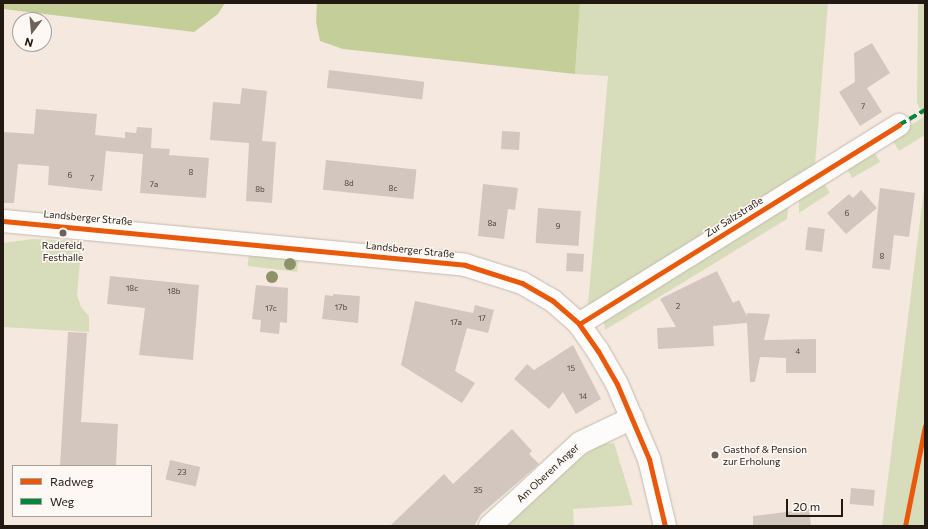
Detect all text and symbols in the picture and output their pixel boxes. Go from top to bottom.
north arrow [12,12,52,52]
text: N [23,36,35,50]
house number: 7 [861,102,865,112]
house number: 8 [189,168,193,178]
house number: 6 [68,171,72,181]
house number: 7 [90,174,94,184]
house number: 8d [344,179,354,189]
house number: 7a [150,180,158,190]
house number: 8c [389,184,397,194]
house number: 8b [255,185,265,195]
street label: Zur Salzstraße [703,194,765,240]
street label: Landsberger Straße [43,208,133,228]
house number: 6 [845,209,849,219]
house number: 8a [487,219,497,229]
house number: 9 [556,222,560,232]
marker: Radefeld, Festhalle [58,228,68,238]
place label: Radefeld, Festhalle [42,239,84,262]
street label: Landsberger Straße [365,239,455,261]
house number: 8 [880,252,884,262]
house number: 18c [126,284,138,294]
house number: 18b [167,287,181,297]
house number: 2 [676,302,680,312]
house number: 17b [335,303,347,313]
house number: 17c [265,304,277,314]
house number: 17 [478,314,486,324]
house number: 17a [450,318,462,328]
house number: 4 [796,347,800,357]
house number: 15 [567,364,575,374]
house number: 14 [579,392,587,402]
street label: Am Oberen Anger [514,441,582,505]
place label: Gasthof & Pension zur Erholung [723,443,807,466]
marker: Gasthof & Pension zur Erholung [710,450,720,460]
legend [12,465,152,517]
house number: 23 [178,468,186,478]
text: Radweg [50,474,93,488]
house number: 35 [473,486,483,496]
scale bar [788,491,845,517]
text: Weg [50,494,74,508]
text: 20 m [793,499,820,513]

